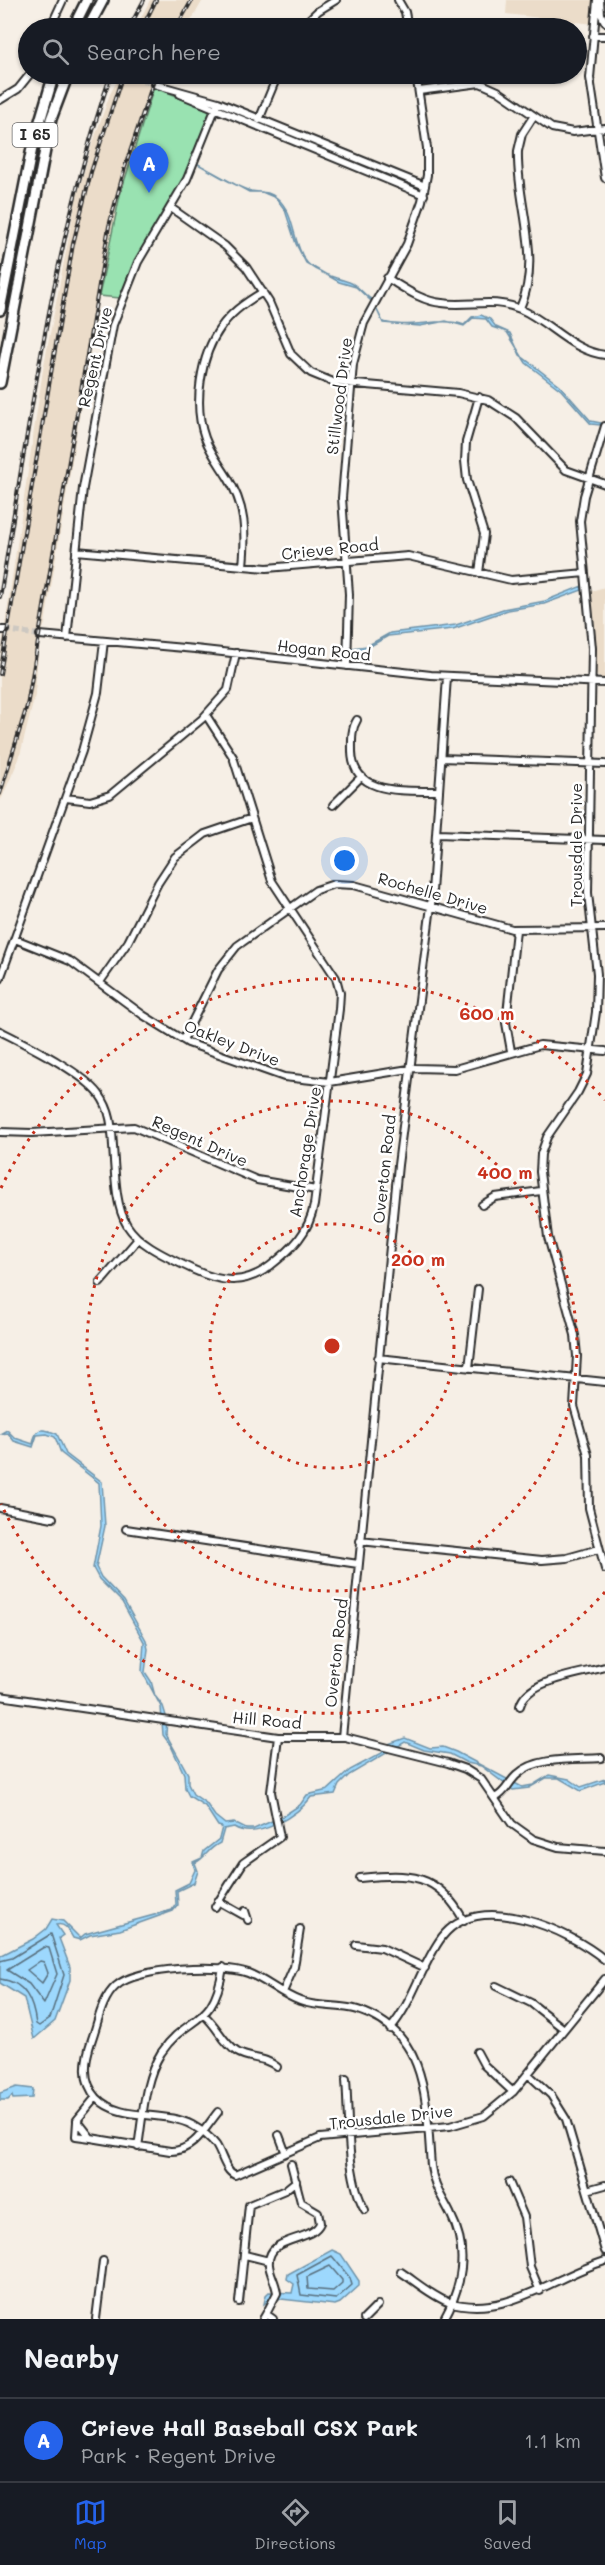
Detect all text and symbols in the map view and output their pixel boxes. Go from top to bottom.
search box [18,18,587,84]
icon: search [39,35,72,68]
text: Search here [87,37,221,66]
road number: I 65 [12,123,57,147]
pin: A [130,144,168,193]
street label: Regent Drive [73,305,116,409]
street label: Stillwood Drive [321,336,356,456]
street label: Crieve Road [280,533,380,564]
street label: Hogan Road [276,634,372,665]
street label: Trousdale Drive [565,783,586,907]
your location [330,846,359,875]
street label: Rochelle Drive [376,867,491,918]
text: 600 m [460,1001,514,1025]
street label: Oakley Drive [181,1015,283,1070]
street label: Anchorage Drive [284,1085,325,1219]
street label: Regent Drive [149,1110,251,1171]
street label: Overton Road [367,1113,400,1224]
text: 400 m [477,1160,533,1184]
text: 200 m [391,1247,445,1271]
centre of rings [322,1336,342,1356]
street label: Overton Road [319,1597,352,1708]
street label: Hill Road [232,1706,302,1733]
street label: Trousdale Drive [328,2100,454,2133]
text: Nearby [24,2341,119,2375]
text: Crieve Hall Baseball CSX Park [81,2413,418,2442]
text: A [37,2427,50,2453]
text: 1.1 km [524,2427,581,2453]
text: Park · Regent Drive [81,2442,276,2468]
tab: Map [74,2496,107,2553]
tab: Directions [255,2496,336,2553]
tab: Saved [484,2496,531,2553]

